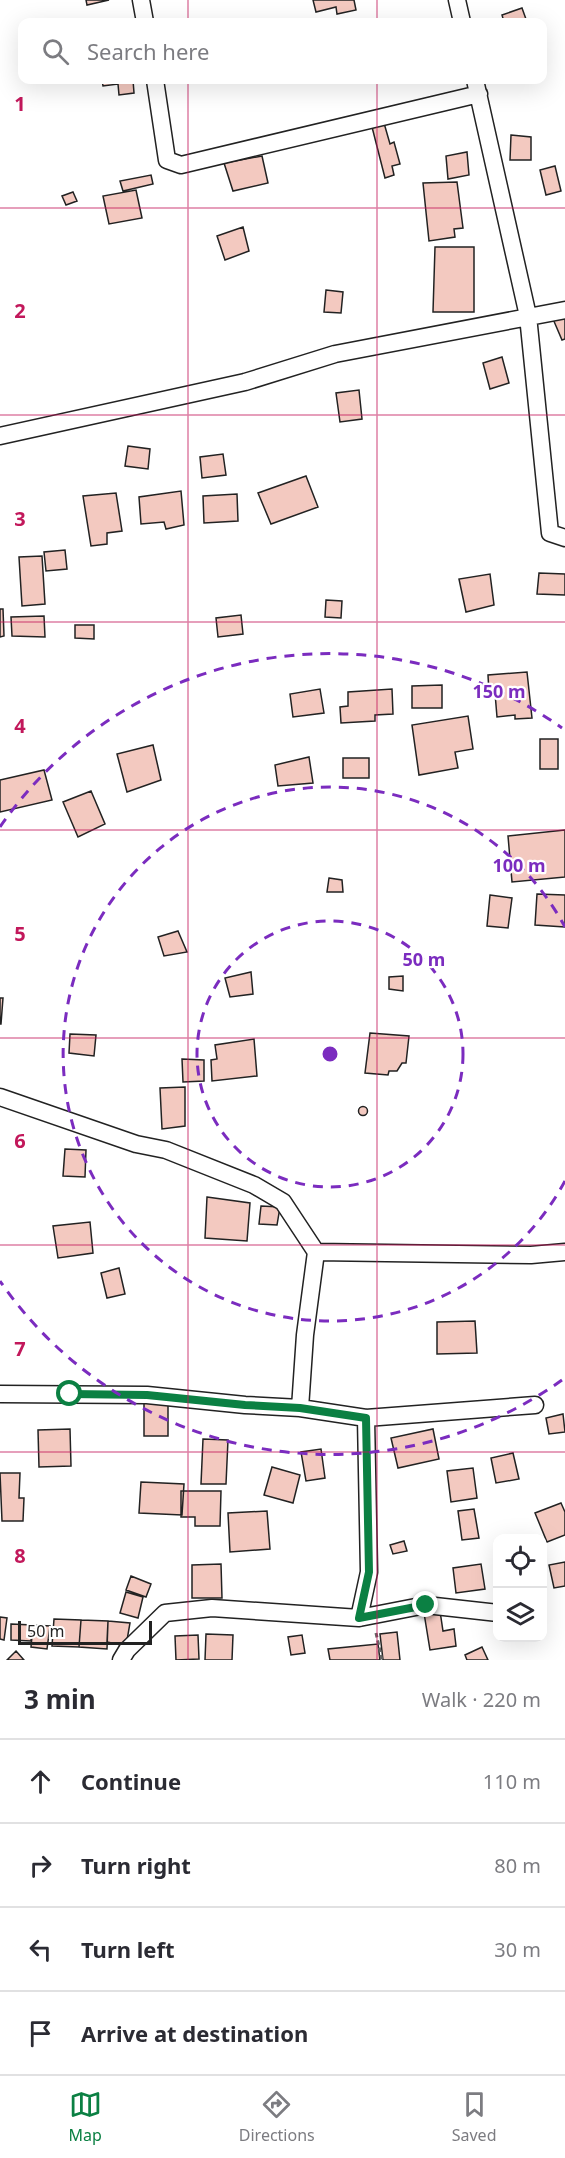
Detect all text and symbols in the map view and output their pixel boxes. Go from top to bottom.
search box [18,18,547,84]
icon: search [39,35,72,68]
text: Search here [87,36,209,66]
text: 1 [14,90,26,117]
text: 2 [14,297,26,324]
text: 3 [14,505,26,532]
text: 150 m [472,679,526,703]
text: 4 [14,712,26,739]
text: 100 m [492,853,546,877]
text: 5 [14,920,26,947]
text: 50 m [403,947,445,971]
centre of rings [320,1044,340,1064]
text: 6 [14,1127,26,1154]
text: 7 [14,1335,26,1362]
route start [56,1380,82,1406]
map controls [493,1534,547,1642]
button: locate [493,1534,547,1588]
text: 8 [14,1542,26,1569]
button: layers [493,1588,547,1642]
route end [412,1591,438,1617]
scale bar [18,1618,152,1646]
text: 50 m [27,1620,64,1642]
text: 3 min [24,1681,96,1717]
text: Walk · 220 m [422,1686,541,1713]
icon: ahead [24,1765,57,1798]
text: Continue [81,1766,181,1796]
text: 110 m [483,1768,541,1795]
icon: right [24,1849,57,1882]
text: Turn right [81,1850,191,1880]
text: 80 m [494,1852,541,1879]
icon: left [24,1933,57,1966]
text: Turn left [81,1934,175,1964]
text: 30 m [494,1936,541,1963]
icon: arrive [24,2017,57,2050]
text: Arrive at destination [81,2018,308,2048]
tab: Map [68,2088,102,2146]
tab: Directions [239,2088,315,2146]
tab: Saved [452,2088,496,2146]

